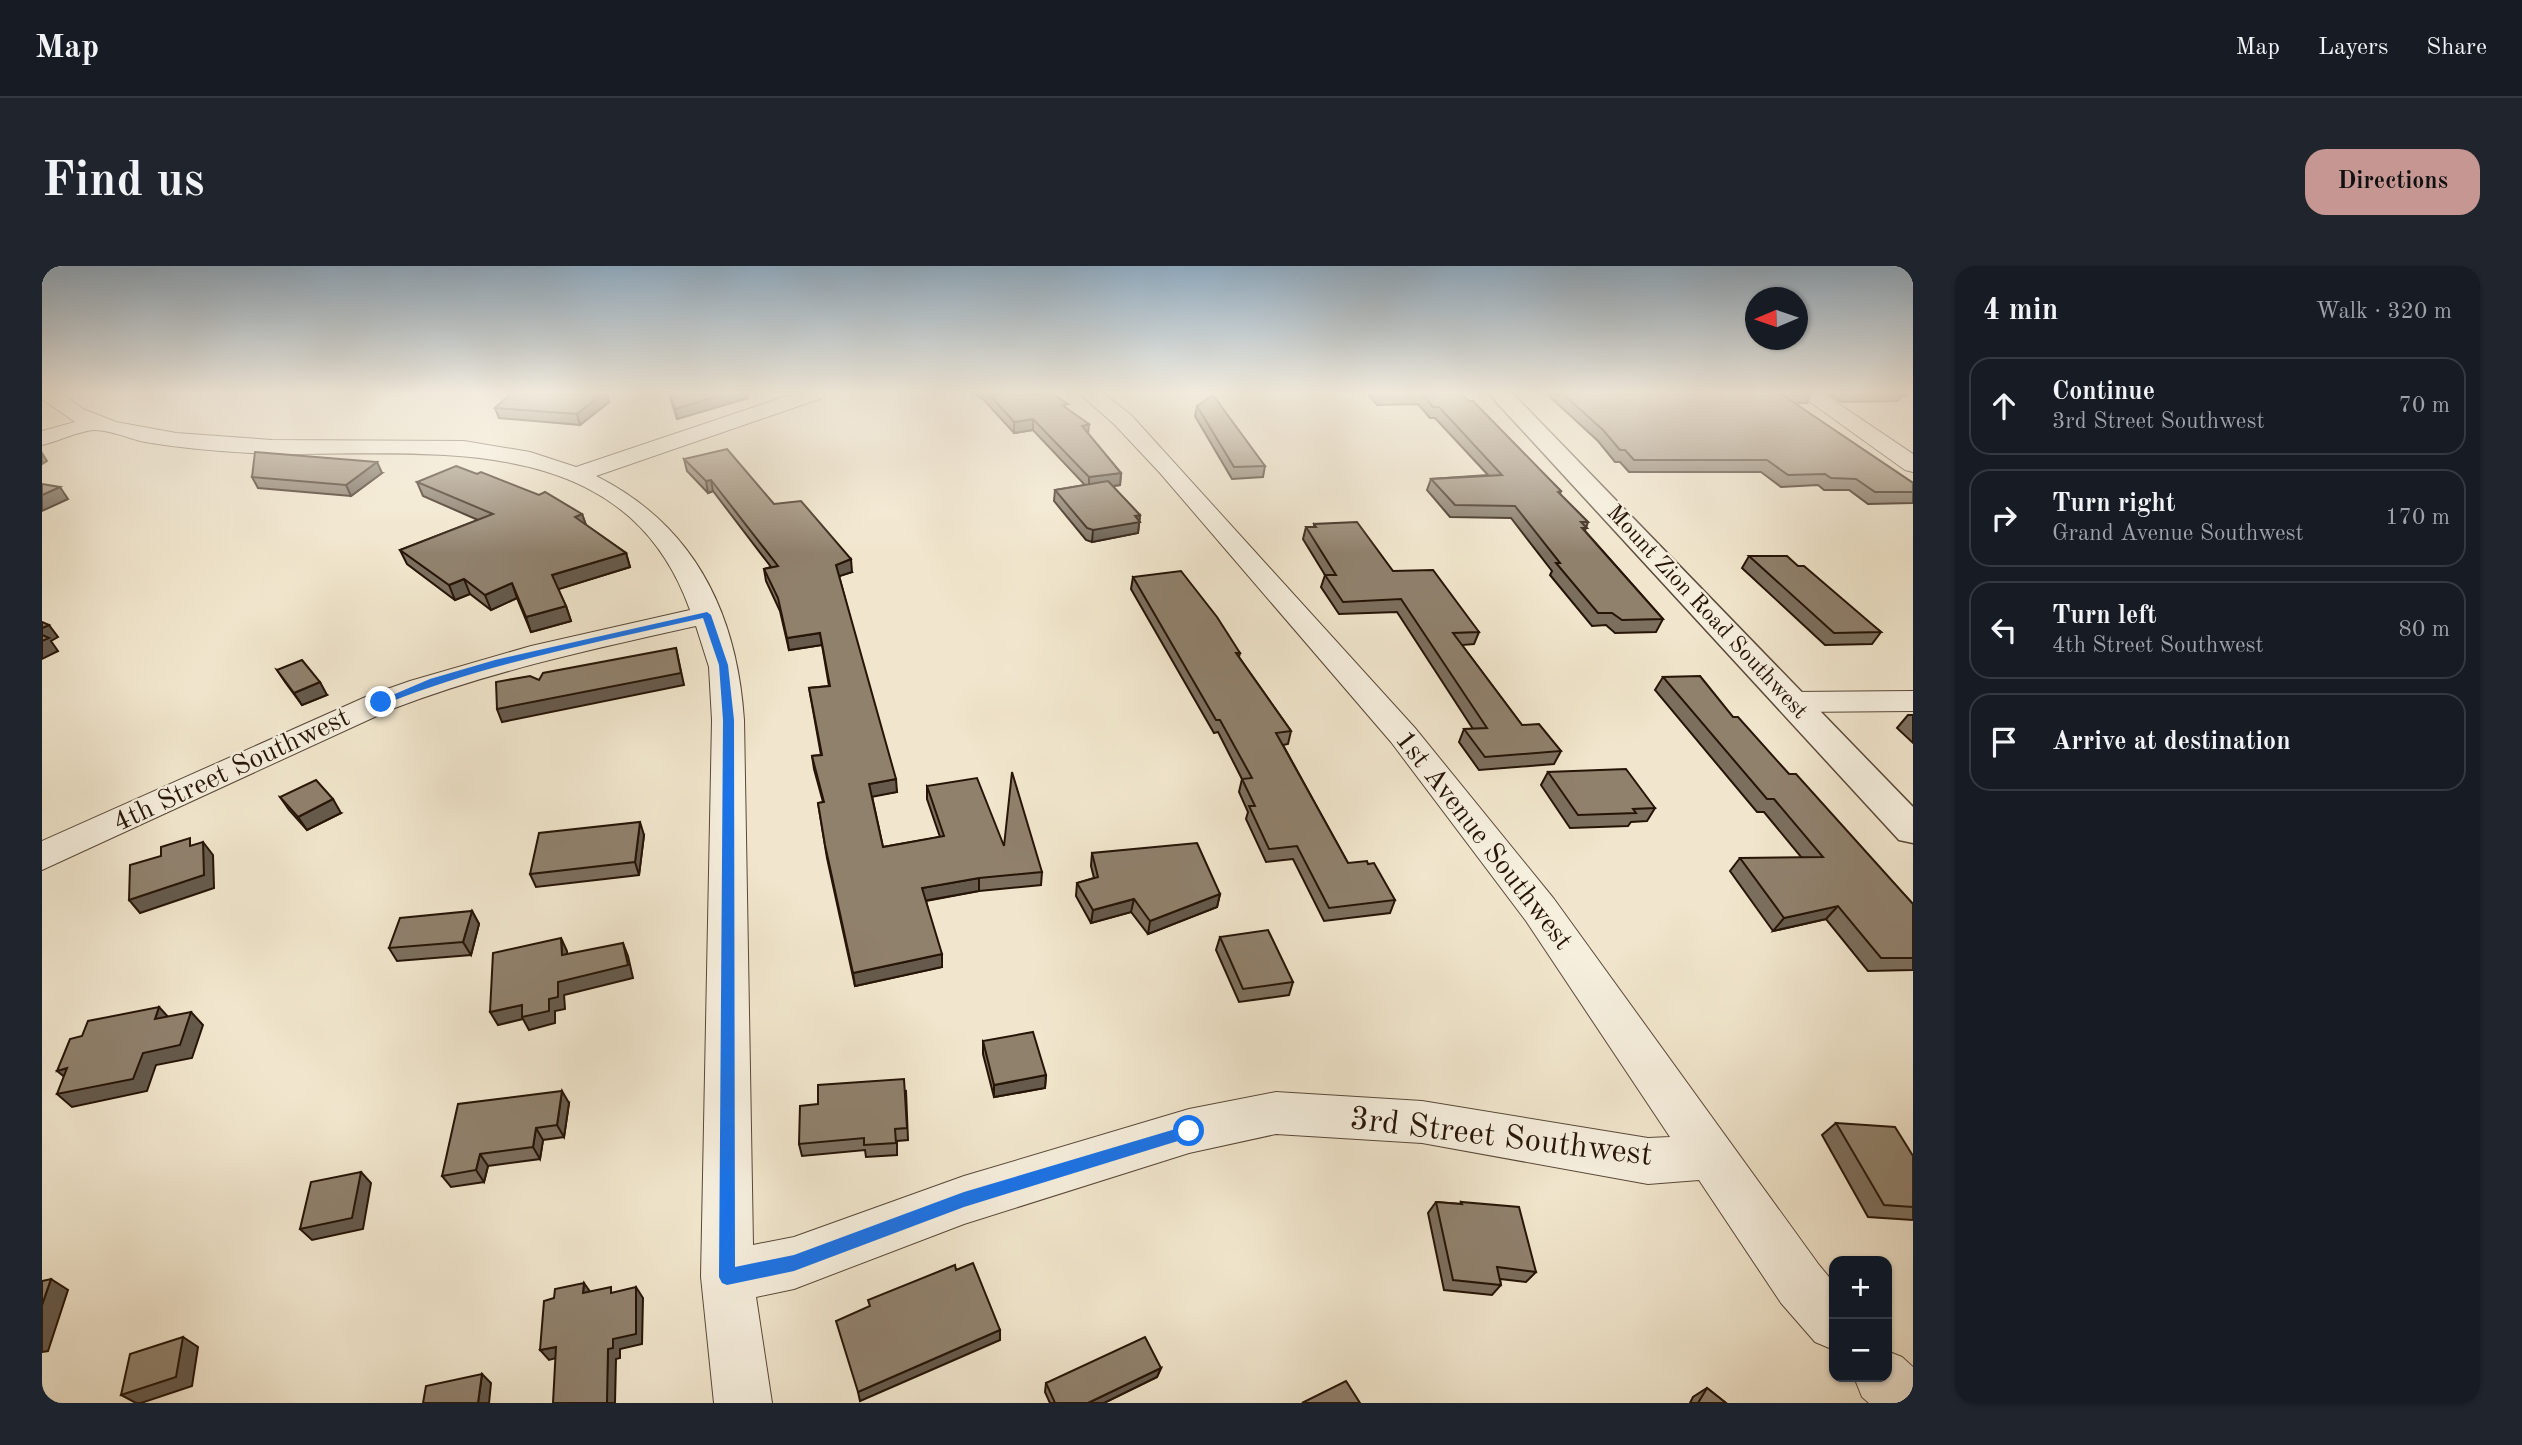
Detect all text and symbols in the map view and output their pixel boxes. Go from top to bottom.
text: Map [35,32,99,65]
text: Map [2236,36,2280,60]
text: Layers [2318,36,2388,60]
text: Share [2426,36,2487,60]
button: Directions [2305,149,2480,215]
text: Find us [42,158,205,207]
north arrow [1745,287,1808,350]
text: 4 min [1983,296,2058,326]
text: Walk · 320 m [2316,300,2452,323]
text: Continue [2052,379,2155,405]
icon: ahead [1985,387,2023,425]
text: 70 m [2399,394,2450,417]
text: 3rd Street Southwest [2052,410,2264,433]
text: Turn right [2052,491,2175,517]
icon: right [1985,499,2023,537]
street label: Mount Zion Road Southwest [1602,501,1812,723]
text: 170 m [2385,506,2450,529]
text: Grand Avenue Southwest [2052,522,2304,545]
text: Turn left [2052,603,2157,629]
icon: left [1985,611,2023,649]
text: 80 m [2399,618,2450,641]
text: 4th Street Southwest [2052,634,2264,657]
route end [365,686,396,717]
street label: 4th Street Southwest [109,704,355,838]
icon: arrive [1985,723,2023,761]
street label: 1st Avenue Southwest [1389,726,1577,956]
text: Arrive at destination [2052,729,2291,755]
street label: 3rd Street Southwest [1348,1103,1654,1173]
route start [1173,1115,1204,1146]
map controls [1829,1256,1892,1382]
button: + [1829,1256,1892,1319]
button: − [1829,1319,1892,1382]

